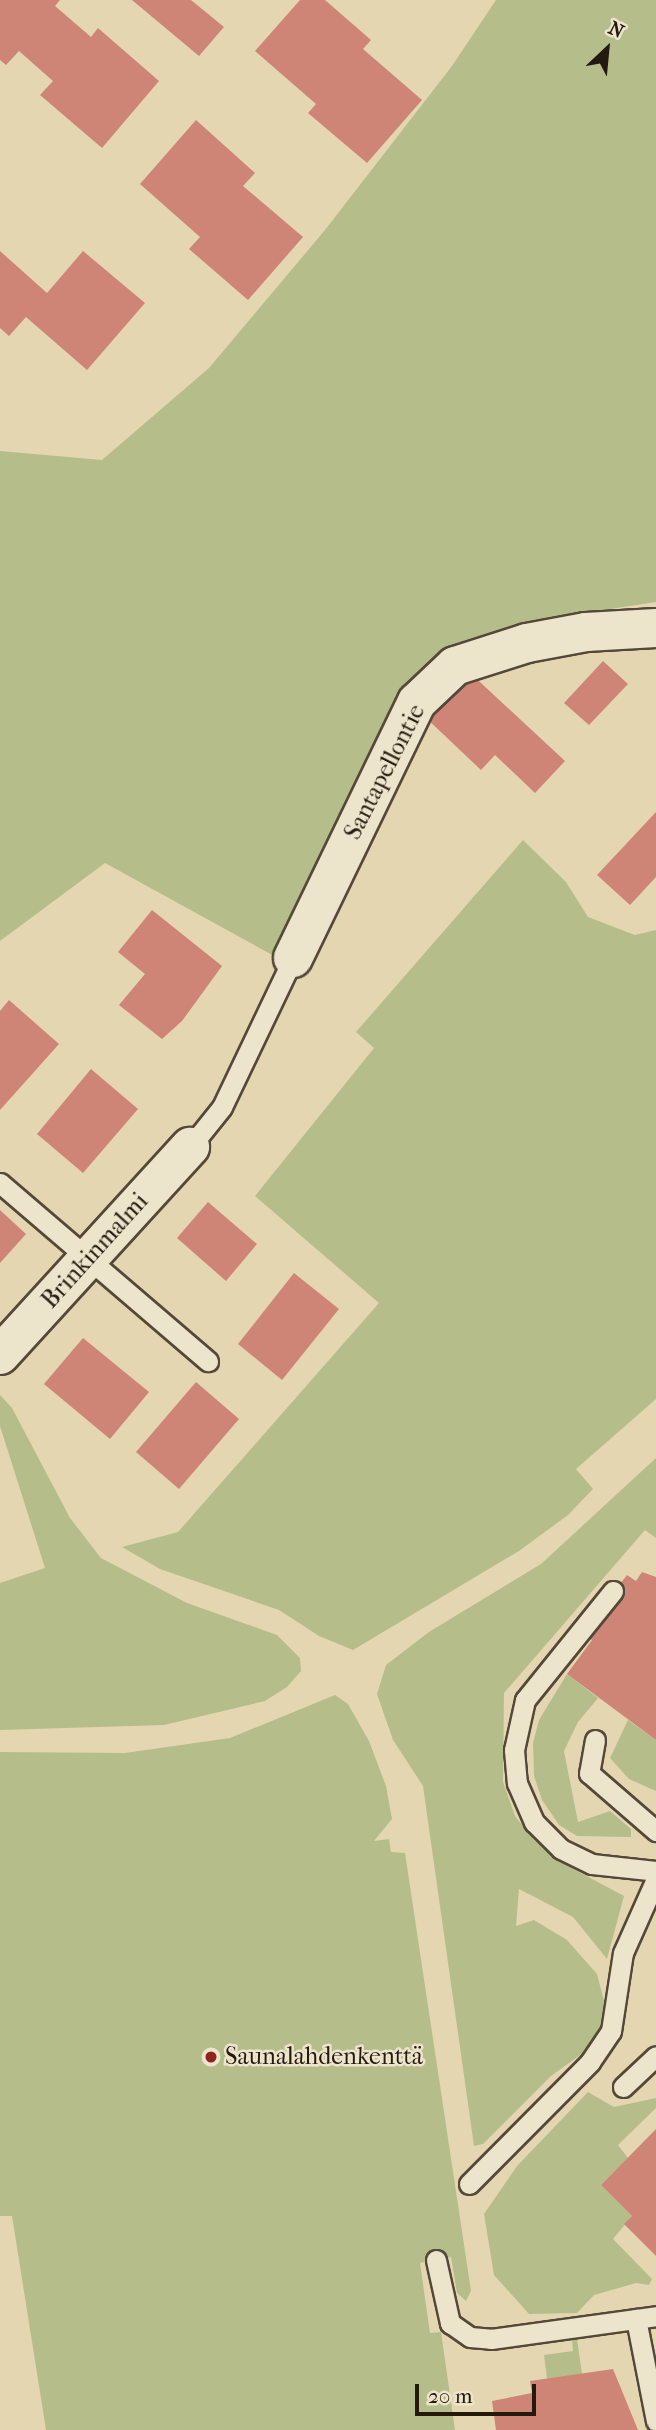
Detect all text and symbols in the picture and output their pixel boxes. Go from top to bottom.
north arrow [572,14,642,84]
text: N [605,17,628,43]
street label: Santapellontie [339,700,431,844]
street label: Brinkinmalmi [36,1187,154,1315]
place label: Saunalahdenkenttä [225,2043,423,2071]
marker: Saunalahdenkenttä [203,2049,219,2065]
scale bar [418,2370,539,2414]
text: 20 m [428,2384,472,2408]

